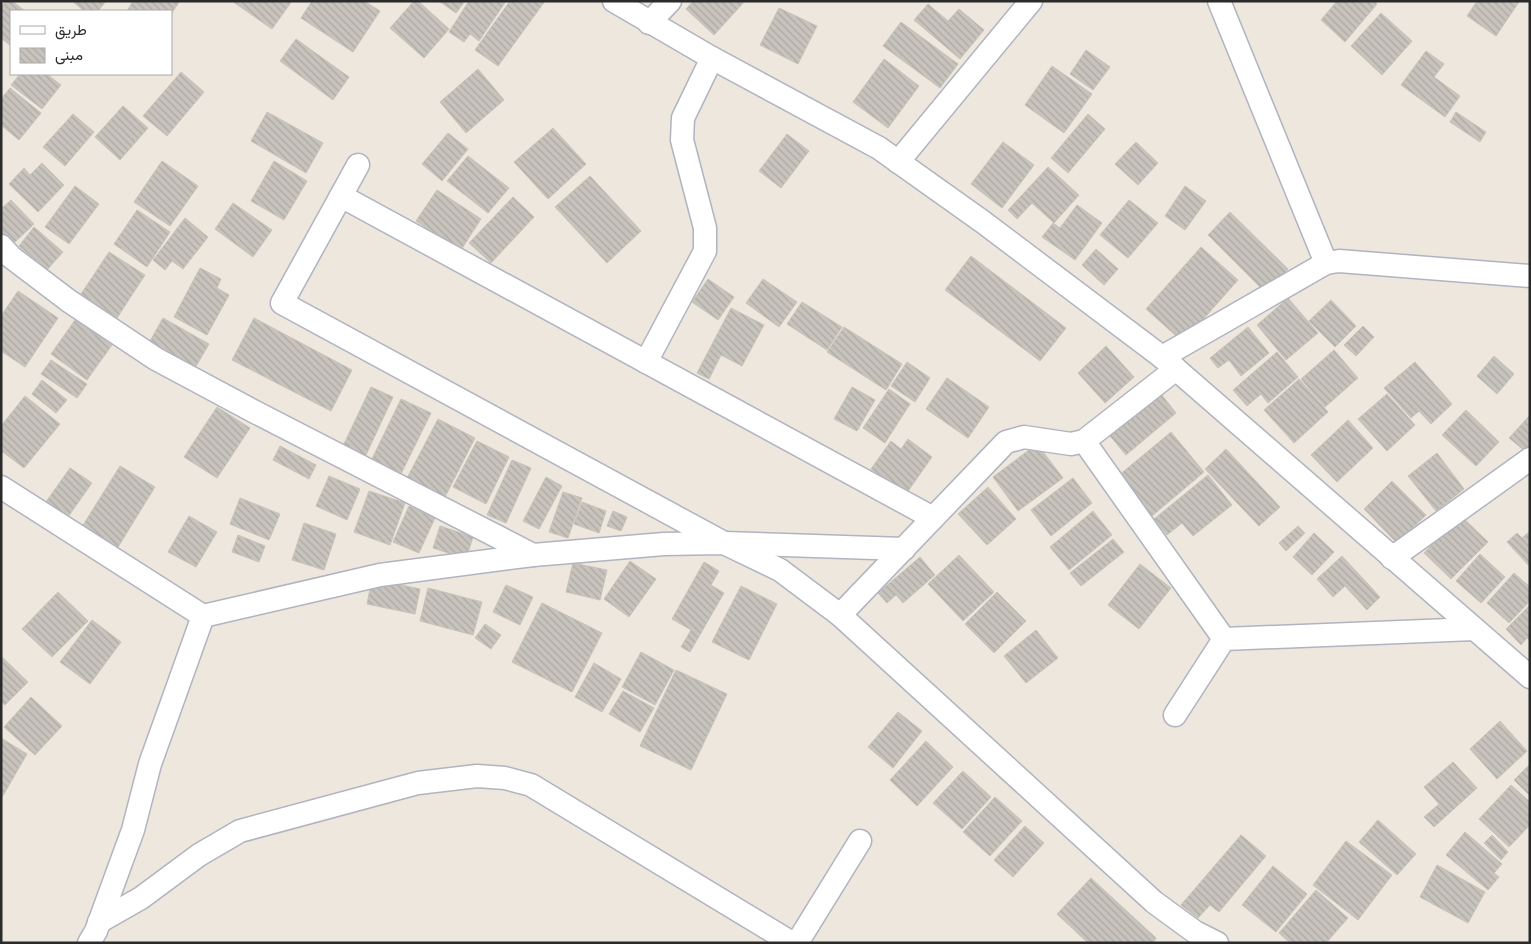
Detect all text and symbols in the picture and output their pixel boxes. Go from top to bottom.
legend [10,10,172,75]
text: طريق [55,20,87,40]
text: مبنى [55,45,83,65]

